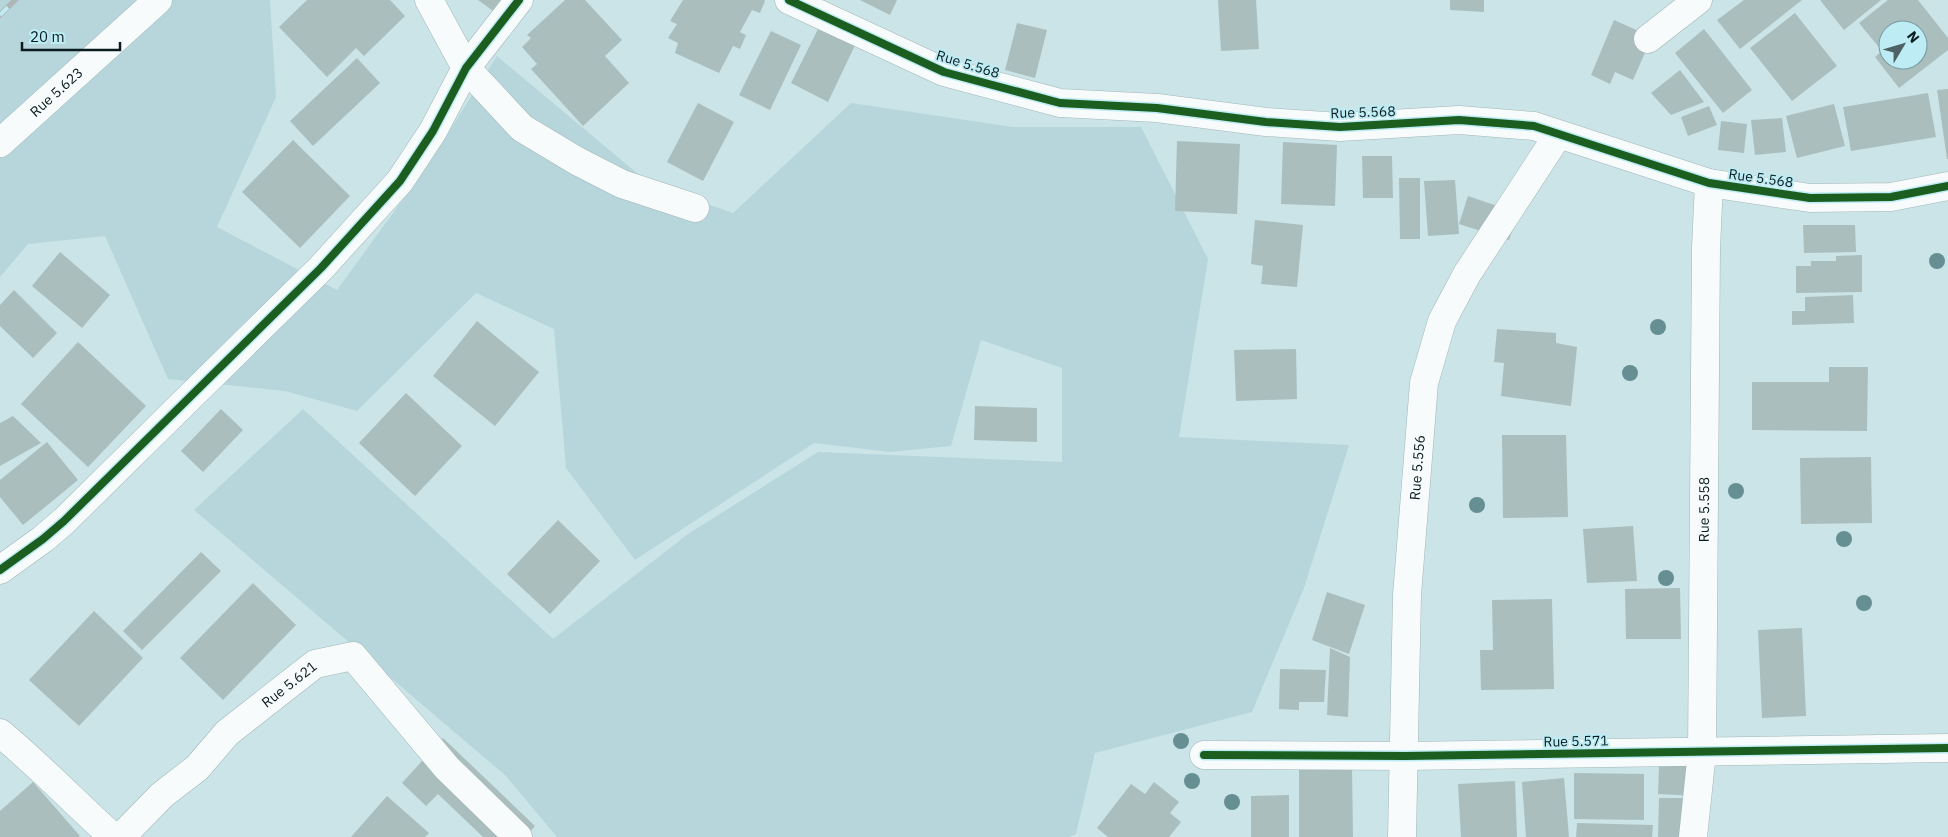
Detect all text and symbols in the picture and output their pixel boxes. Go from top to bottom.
scale bar [22,20,120,52]
north arrow [1878,20,1928,70]
text: 20 m [30,27,65,46]
text: N [1903,27,1923,47]
street label: Rue 5.568 [934,46,1002,82]
street label: Rue 5.623 [26,63,87,121]
street label: Rue 5.568 [1330,102,1396,122]
street label: Rue 5.568 [1727,165,1795,191]
street label: Rue 5.556 [1406,434,1429,501]
street label: Rue 5.558 [1695,477,1713,542]
street label: Rue 5.621 [258,657,320,711]
street label: Rue 5.571 [1543,731,1609,751]

